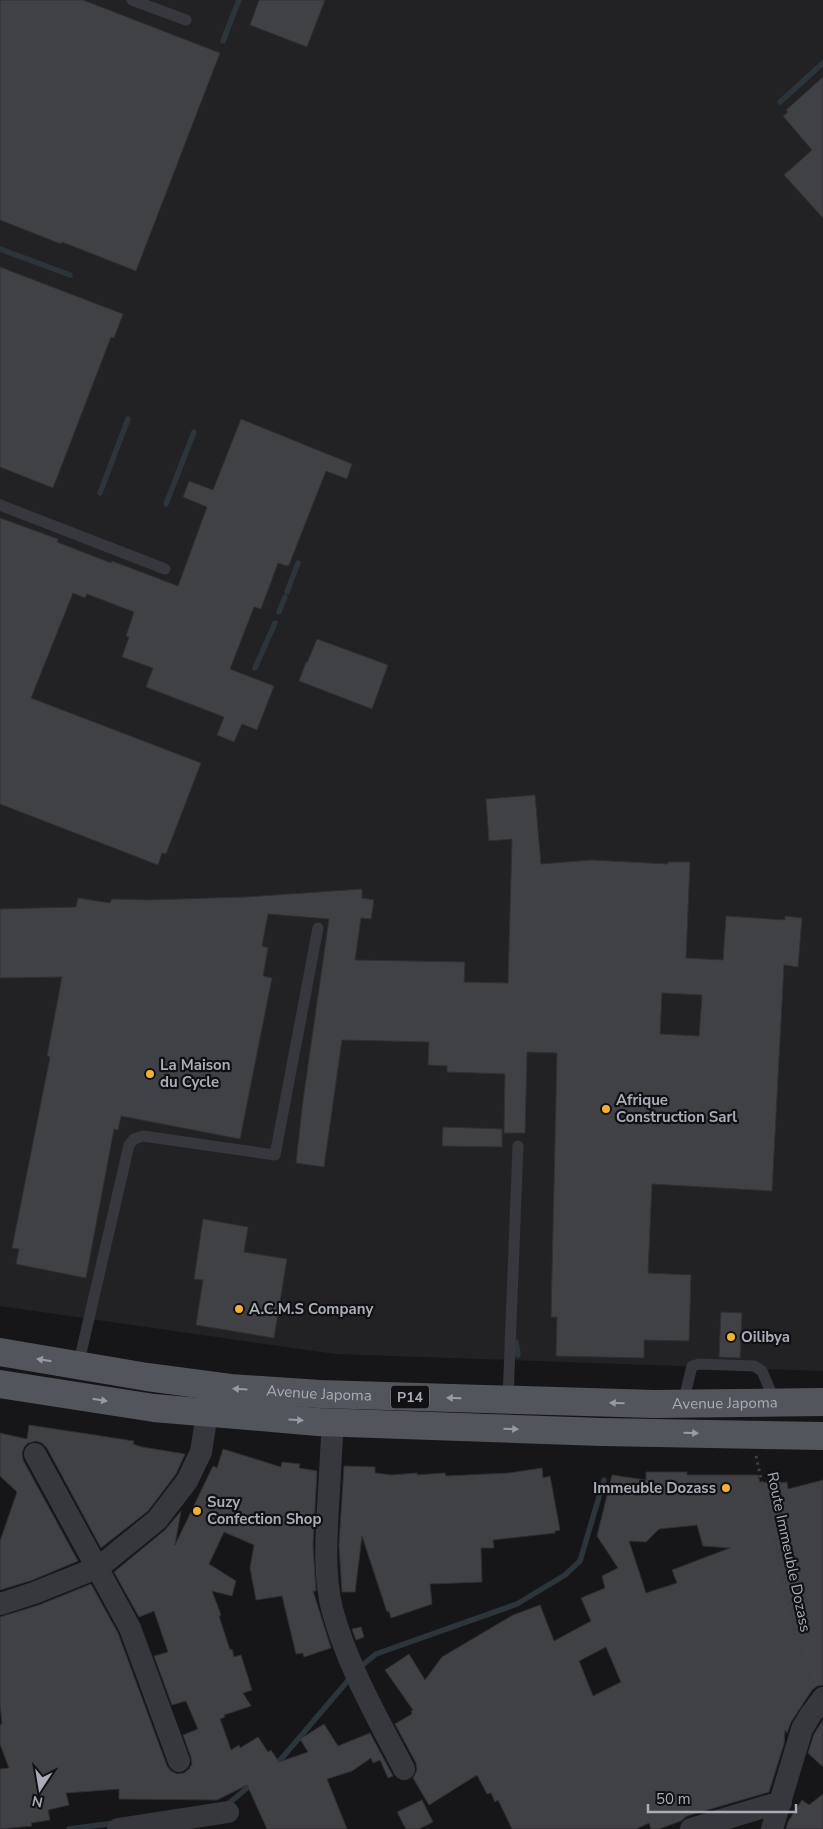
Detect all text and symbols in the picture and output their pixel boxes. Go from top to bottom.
place label: La Maison du Cycle [160,1055,230,1092]
marker: La Maison du Cycle [144,1068,156,1080]
place label: Afrique Construction Sarl [616,1090,737,1127]
marker: Afrique Construction Sarl [600,1103,612,1115]
place label: A.C.M.S Company [249,1299,373,1319]
marker: A.C.M.S Company [233,1303,245,1315]
place label: Oilibya [741,1327,790,1347]
marker: Oilibya [725,1331,737,1343]
one-way arrow [36,1356,52,1364]
street label: Avenue Japoma [266,1380,372,1406]
one-way arrow [231,1384,247,1392]
road number: P14 [391,1385,429,1408]
street label: Avenue Japoma [672,1393,778,1414]
one-way arrow [446,1394,462,1402]
one-way arrow [92,1396,108,1404]
one-way arrow [609,1398,625,1406]
one-way arrow [289,1417,305,1425]
one-way arrow [503,1425,519,1433]
one-way arrow [683,1429,699,1437]
street label: Route Immeuble Dozass [762,1470,816,1634]
place label: Immeuble Dozass [593,1478,716,1498]
marker: Immeuble Dozass [720,1482,732,1494]
place label: Suzy Confection Shop [207,1492,322,1529]
marker: Suzy Confection Shop [191,1505,203,1517]
north arrow [15,1764,65,1814]
scale bar [648,1782,796,1814]
text: 50 m [656,1789,691,1809]
text: N [30,1791,45,1812]

